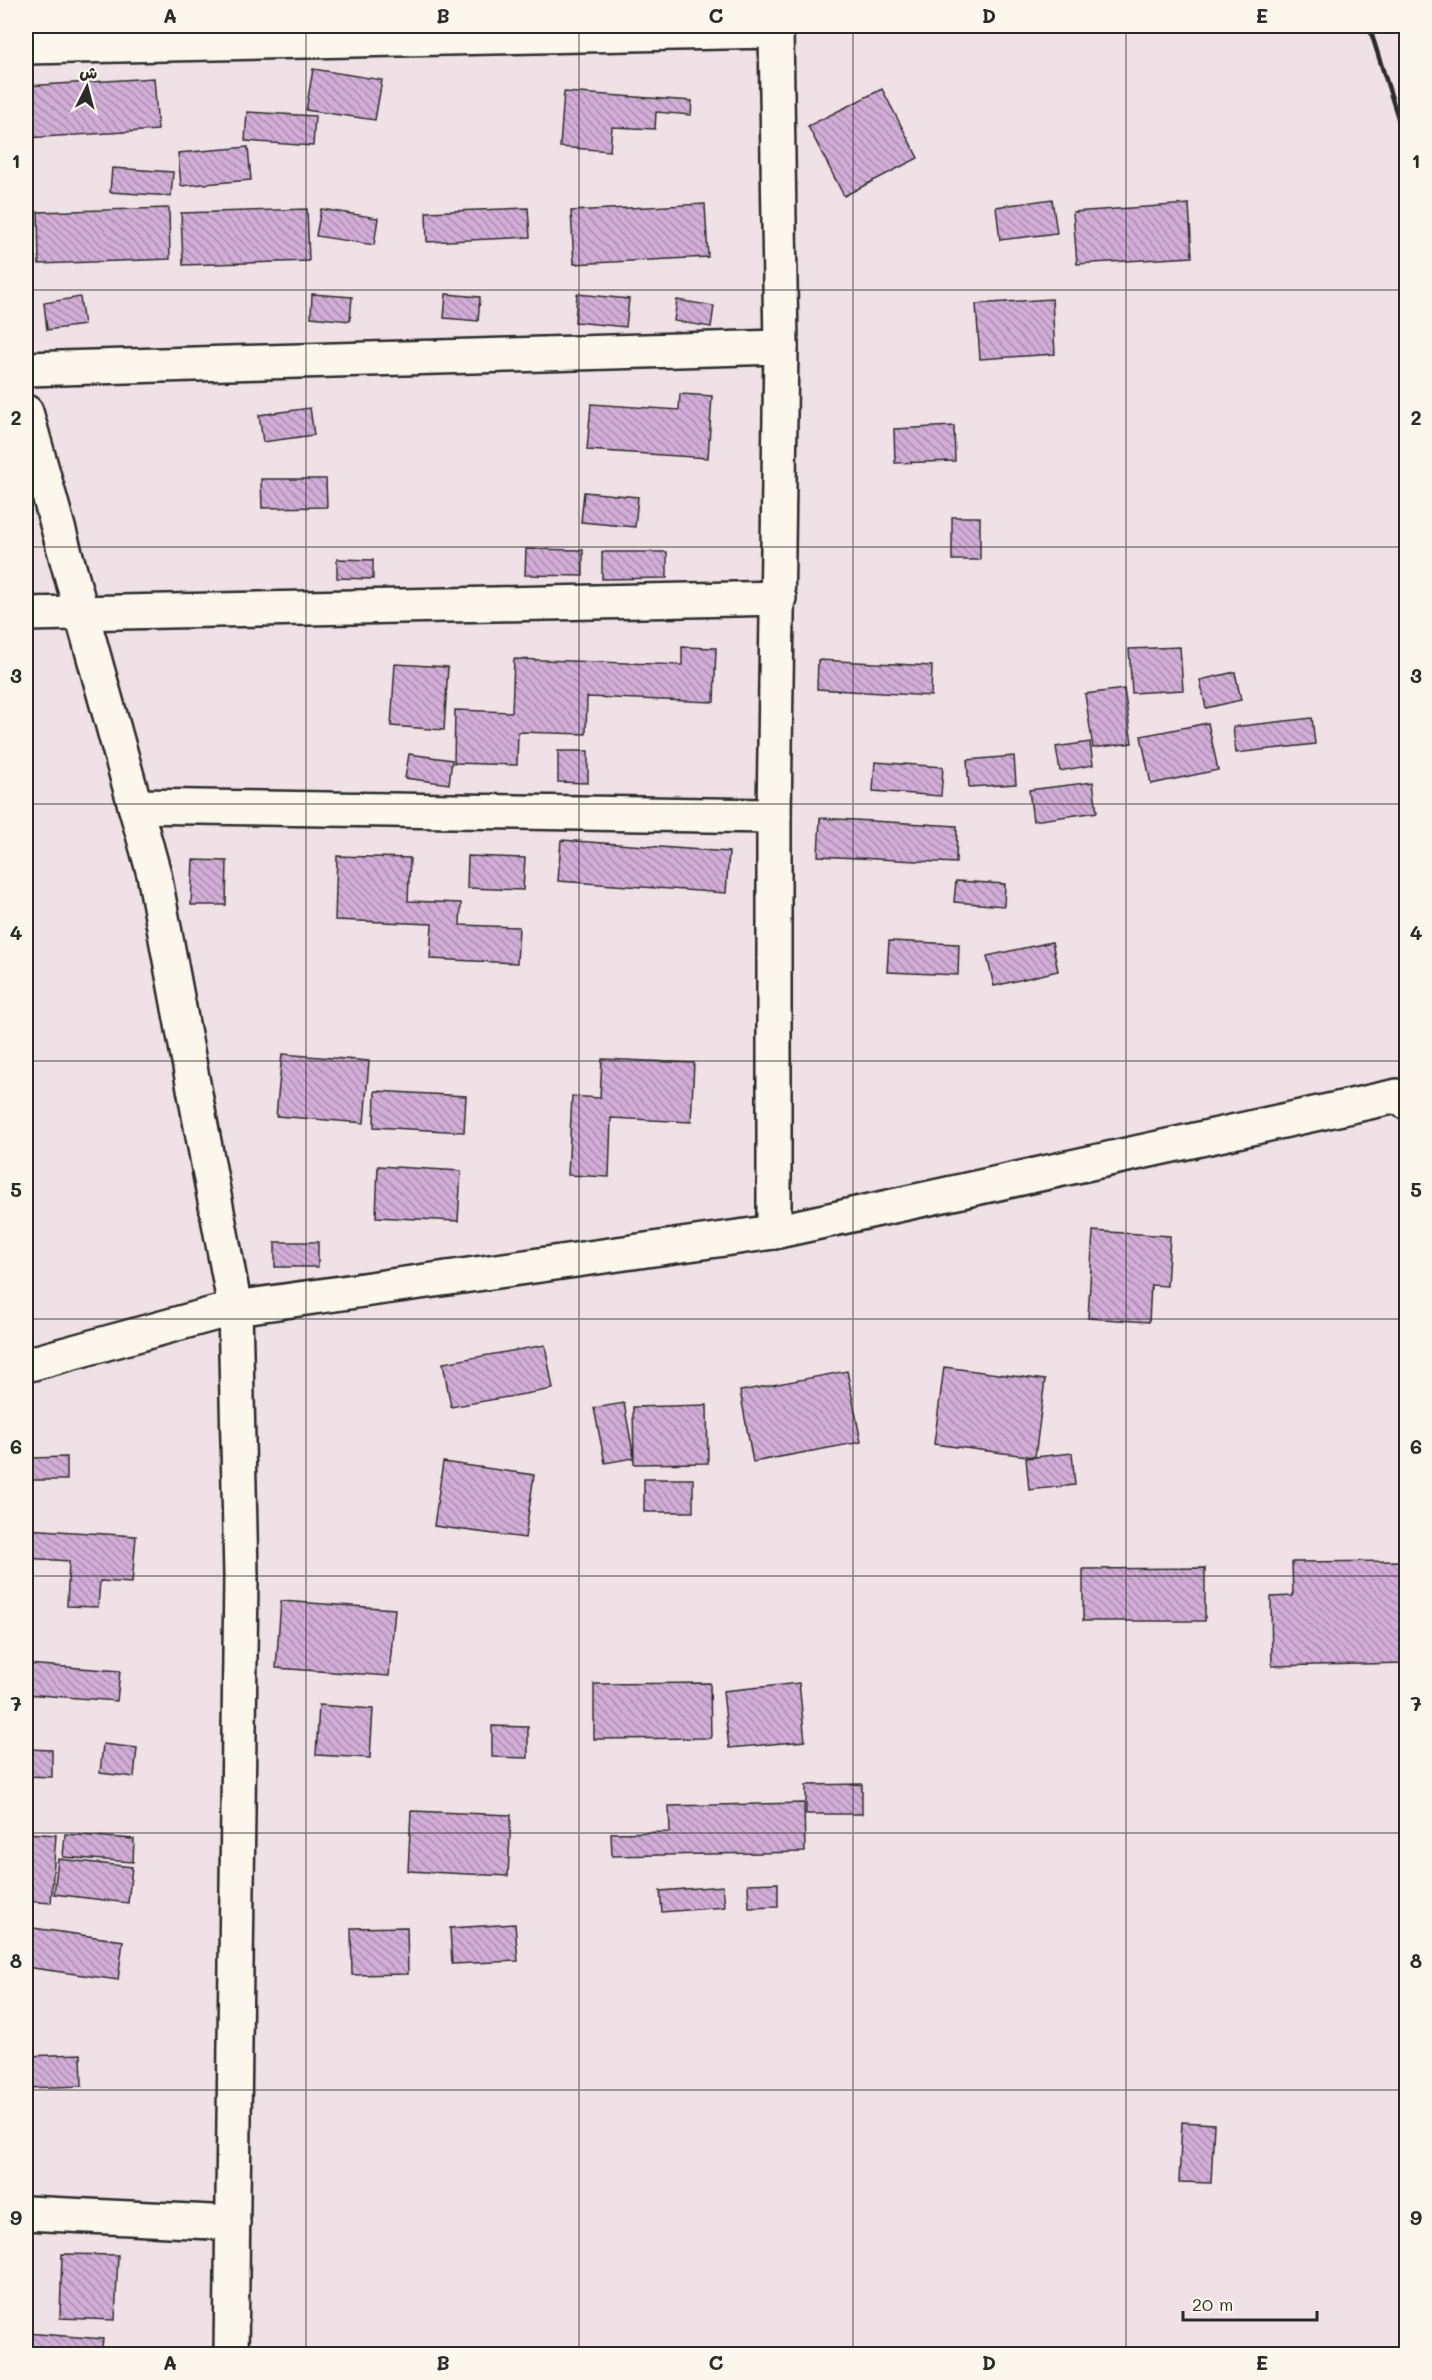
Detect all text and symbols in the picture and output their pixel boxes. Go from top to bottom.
text: A [163,2,177,28]
text: B [436,2,450,28]
text: C [709,2,724,28]
text: D [982,2,996,28]
text: E [1256,2,1268,28]
north arrow [57,57,117,117]
text: ش [79,60,98,83]
text: 1 [12,147,20,173]
text: 1 [1412,147,1420,173]
text: 2 [10,404,22,430]
text: 2 [1410,404,1422,430]
text: 3 [10,662,22,688]
text: 3 [1410,662,1422,688]
text: 4 [10,919,23,945]
text: 4 [1410,919,1423,945]
text: 5 [10,1176,22,1202]
text: 5 [1410,1176,1422,1202]
text: 6 [10,1433,22,1459]
text: 6 [1410,1433,1422,1459]
text: 7 [10,1690,22,1716]
text: 7 [1410,1690,1422,1716]
text: 8 [10,1947,22,1973]
text: 8 [1410,1947,1422,1973]
text: 9 [10,2204,22,2230]
text: 9 [1410,2204,1422,2230]
scale bar [1183,2284,1316,2322]
text: 20 m [1192,2292,1233,2316]
text: A [163,2349,177,2375]
text: B [436,2349,450,2375]
text: C [709,2349,724,2375]
text: D [982,2349,996,2375]
text: E [1256,2349,1268,2375]

